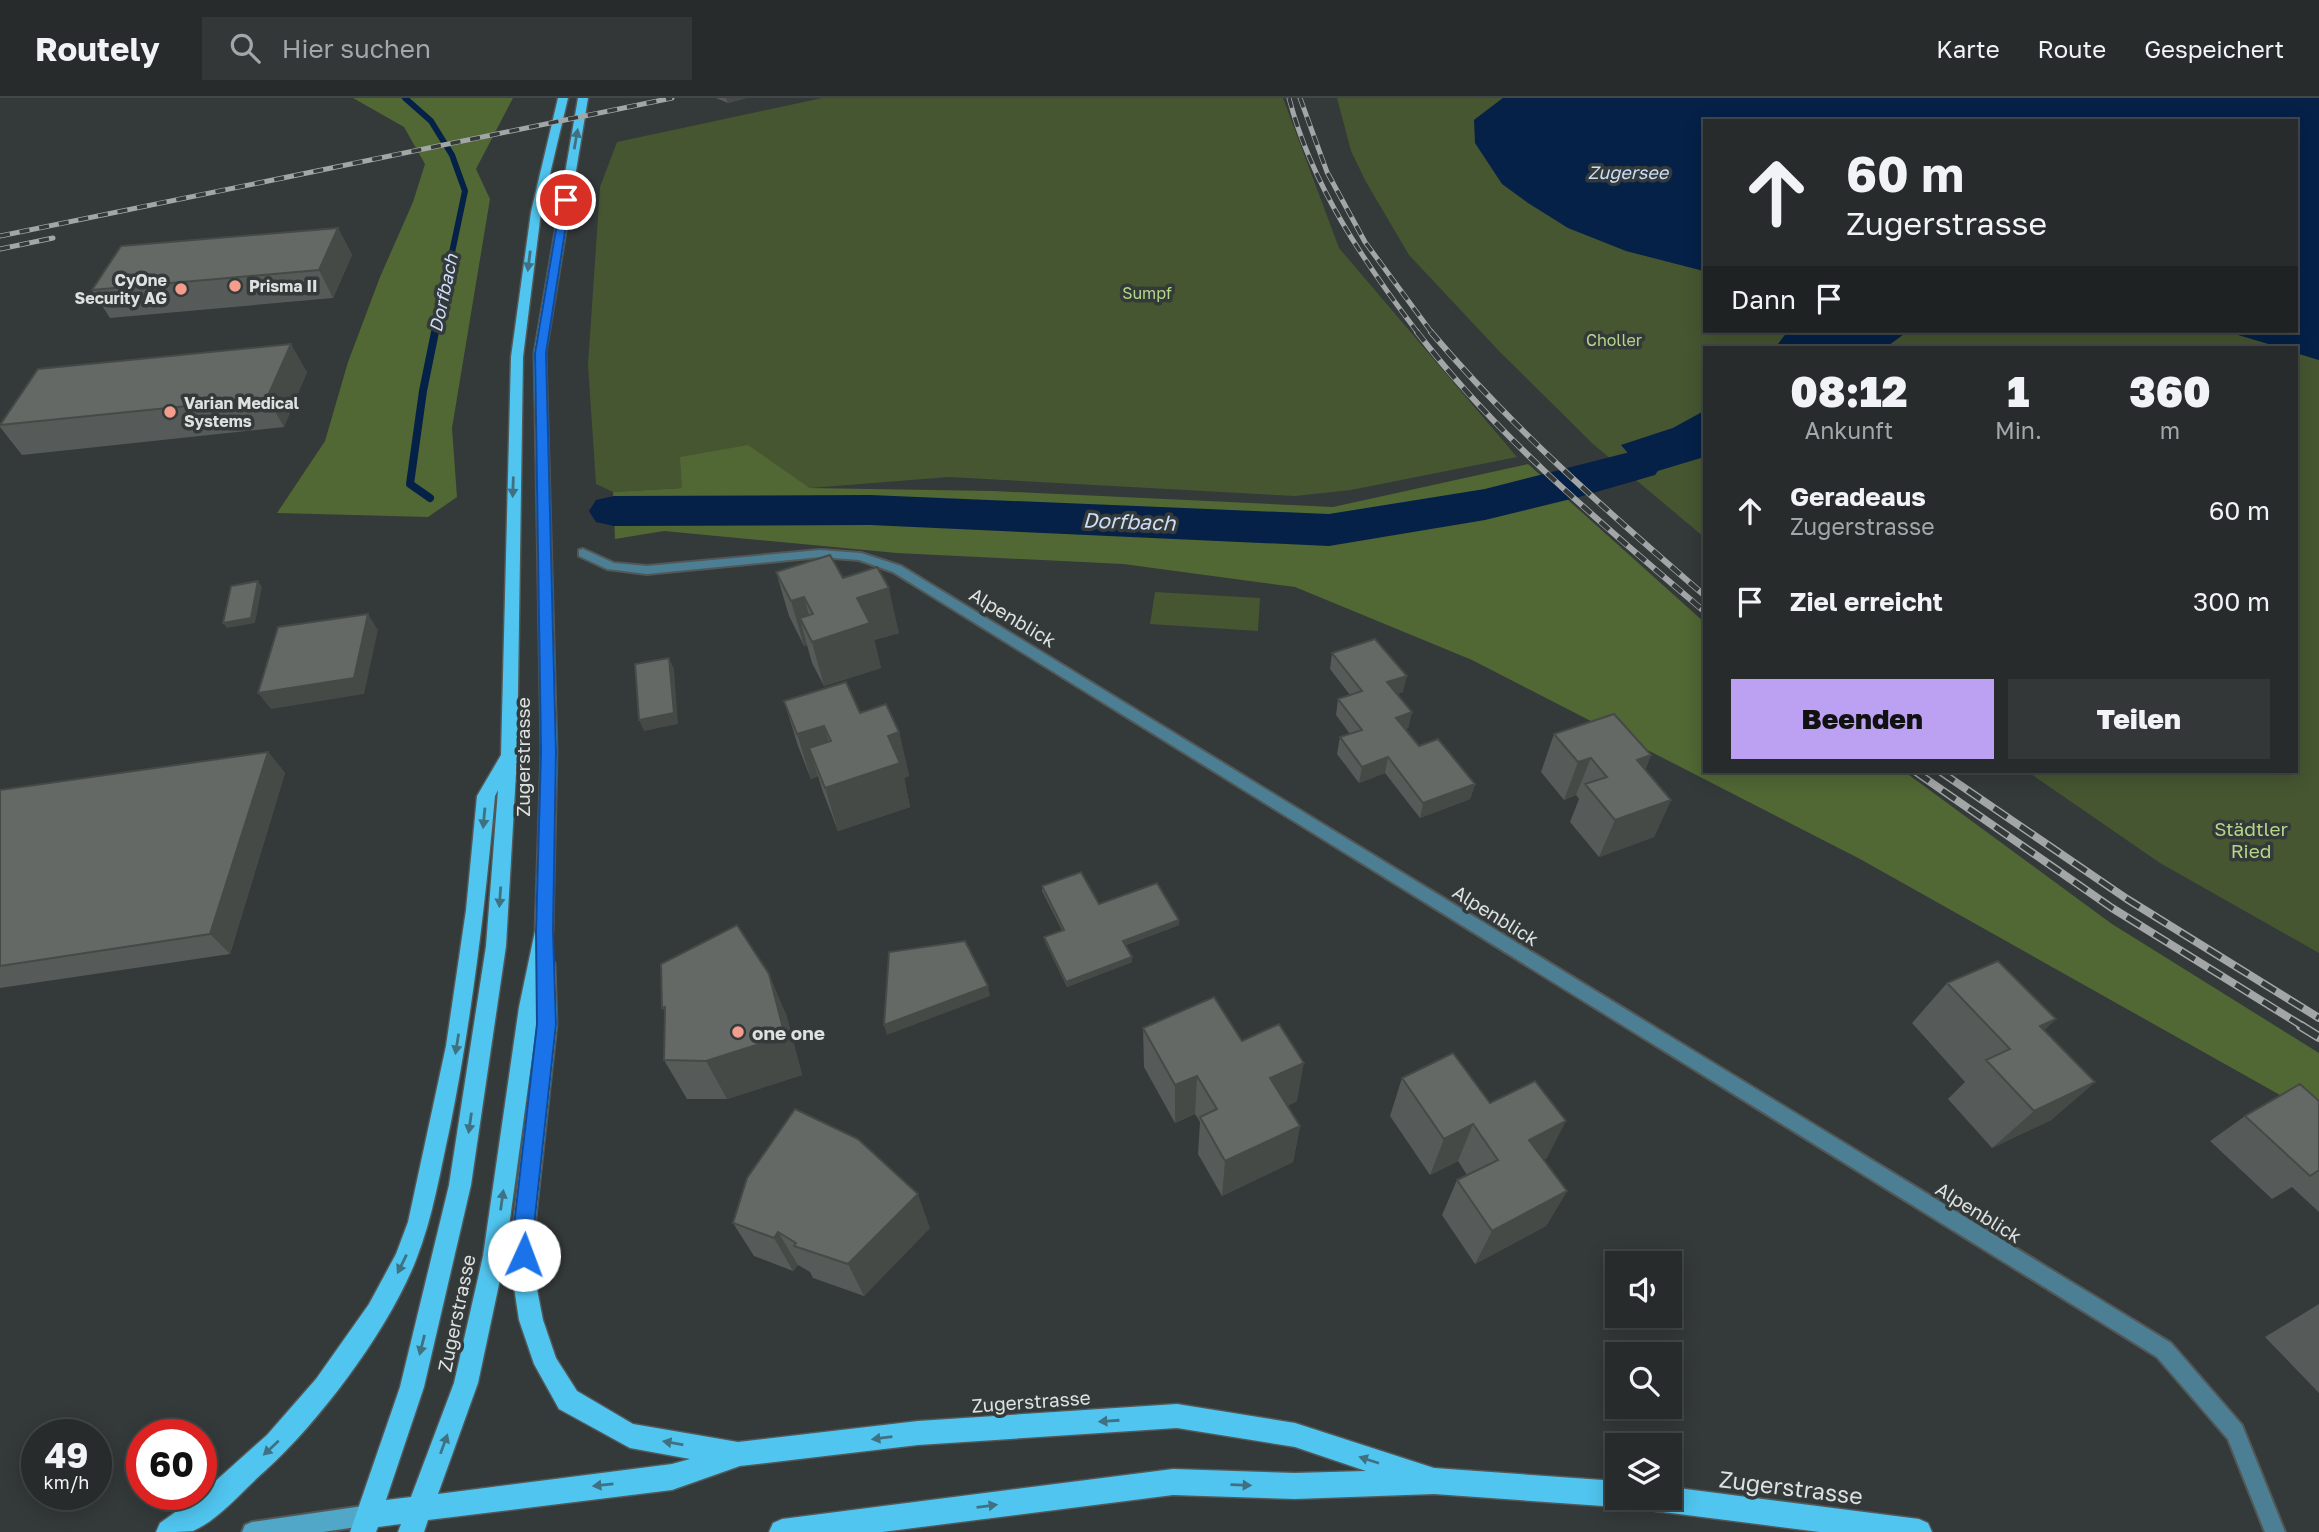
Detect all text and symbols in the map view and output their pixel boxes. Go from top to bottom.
search box [202,17,692,80]
text: Routely [35,29,160,68]
icon: search [226,29,264,67]
text: Hier suchen [282,33,431,64]
text: Karte [1936,34,2000,63]
text: Route [2038,34,2106,63]
text: Gespeichert [2144,34,2284,63]
one-way arrow [571,128,582,150]
text: 60 m [1846,144,1964,203]
icon: ahead [1731,147,1822,238]
water label: Zugersee [1588,161,1670,183]
pin [536,170,596,230]
icon: arrive [547,181,585,219]
text: Zugerstrasse [1846,204,2047,242]
one-way arrow [524,250,535,272]
water label: Dorfbach [424,251,462,334]
place label: CyOne Security AG [75,270,167,308]
place label: Prisma II [249,276,317,296]
marker: Prisma II [227,278,243,294]
icon: arrive [1810,280,1848,318]
marker: CyOne Security AG [173,281,189,297]
park label: Sumpf [1122,283,1172,303]
text: Dann [1731,284,1796,315]
park label: Choller [1586,330,1642,350]
text: 08:12 [1790,366,1908,416]
text: 1 [2007,366,2030,416]
text: 360 [2129,366,2211,416]
place label: Varian Medical Systems [184,393,300,431]
marker: Varian Medical Systems [162,404,178,420]
text: Ankunft [1805,416,1893,444]
text: Min. [1995,416,2042,444]
text: m [2160,416,2180,444]
one-way arrow [508,477,519,499]
text: Geradeaus [1790,481,1926,512]
icon: ahead [1731,492,1769,530]
text: 60 m [2209,495,2270,526]
water label: Dorfbach [1082,506,1177,536]
text: Zugerstrasse [1790,512,1935,540]
street label: Alpenblick [966,582,1061,652]
icon: arrive [1731,583,1769,621]
text: Ziel erreicht [1790,586,1943,617]
text: 300 m [2193,586,2270,617]
button: Beenden [1731,679,1994,759]
button: Teilen [2008,679,2270,759]
street label: Zugerstrasse [511,697,534,817]
one-way arrow [478,807,489,829]
park label: Städtler Ried [2214,817,2288,862]
street label: Alpenblick [1449,880,1543,951]
one-way arrow [494,886,505,908]
place label: one one [752,1021,825,1044]
marker: one one [730,1024,746,1040]
one-way arrow [451,1033,462,1055]
one-way arrow [464,1112,475,1134]
street label: Alpenblick [1932,1177,2026,1248]
one-way arrow [497,1189,508,1211]
position arrow [487,1218,561,1292]
map controls [1605,1251,1682,1510]
button: sound [1605,1251,1682,1328]
street label: Zugerstrasse [432,1252,480,1374]
one-way arrow [396,1254,408,1274]
one-way arrow [416,1334,427,1356]
button: search [1605,1342,1682,1419]
street label: Zugerstrasse [971,1385,1091,1417]
one-way arrow [1097,1416,1119,1427]
speed limit sign: 60 [126,1419,217,1510]
one-way arrow [871,1432,893,1443]
button: layers [1605,1433,1682,1510]
text: 49 [44,1434,89,1476]
one-way arrow [439,1434,450,1455]
one-way arrow [662,1437,684,1448]
one-way arrow [263,1439,280,1455]
one-way arrow [1358,1454,1379,1464]
street label: Zugerstrasse [1718,1464,1864,1510]
text: km/h [44,1471,89,1493]
one-way arrow [591,1479,613,1490]
one-way arrow [1231,1480,1253,1491]
one-way arrow [976,1500,998,1511]

